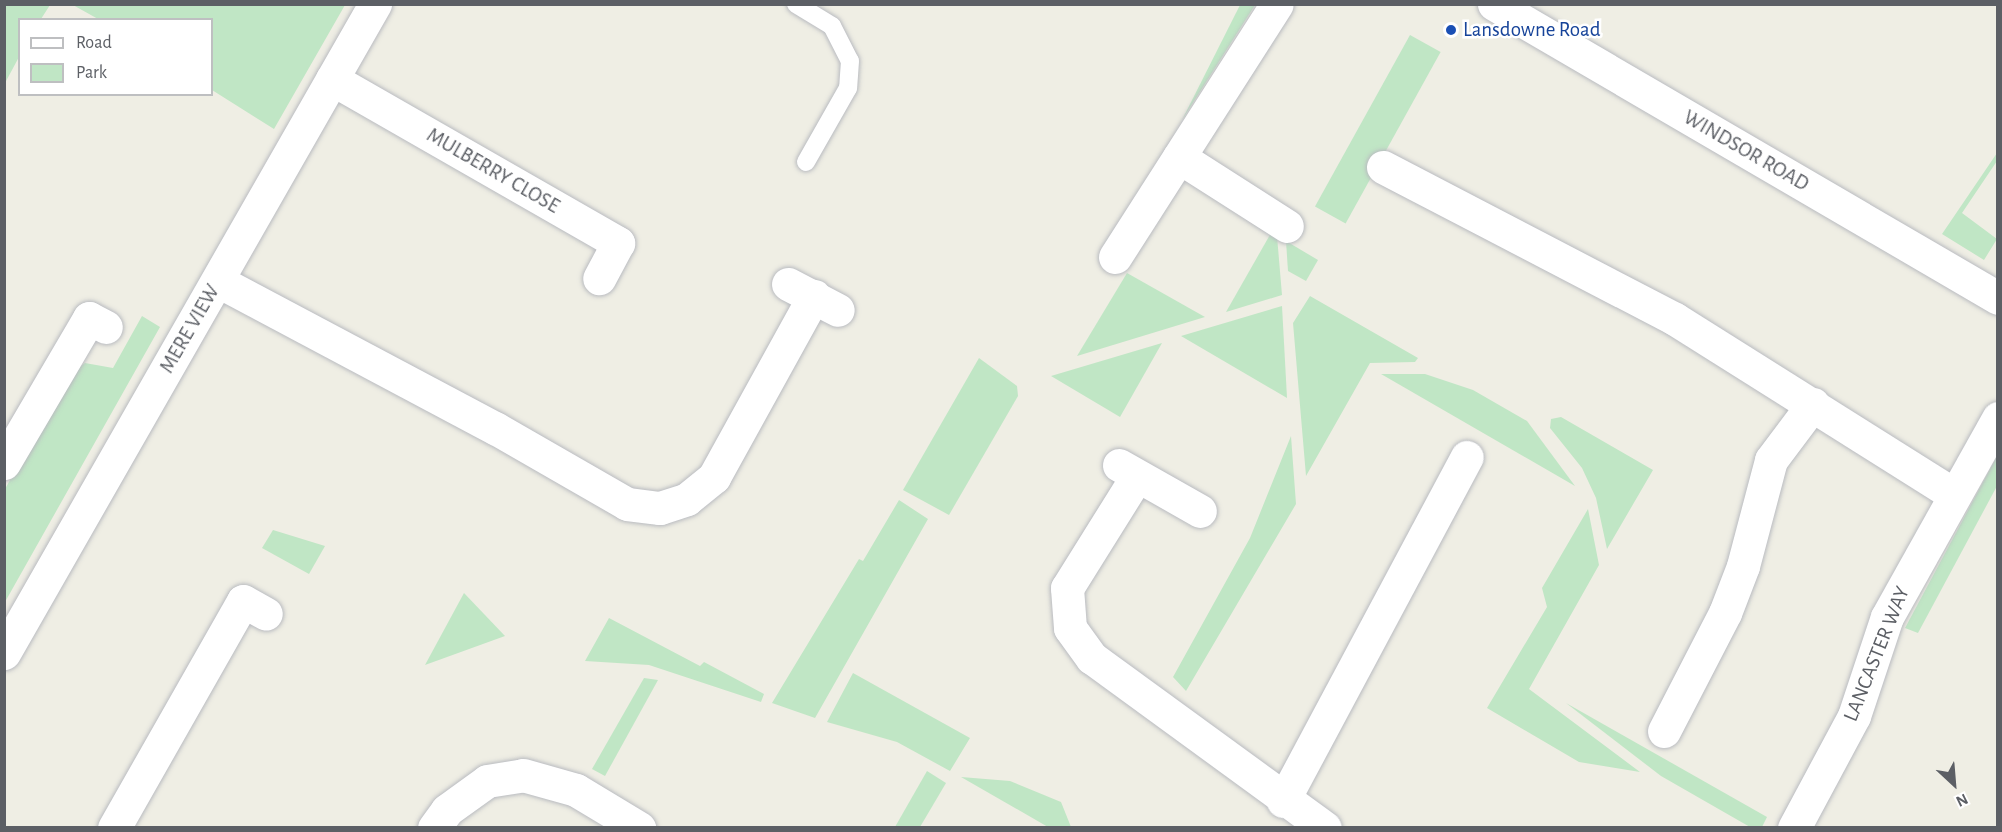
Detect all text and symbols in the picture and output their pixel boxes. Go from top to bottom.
place label: Lansdowne Road [1463,17,1601,43]
legend [18,18,213,96]
marker: Lansdowne Road [1444,23,1458,37]
text: Road [76,34,112,52]
text: Park [76,64,107,82]
street label: WINDSOR ROAD [1679,105,1813,197]
street label: MULBERRY CLOSE [422,123,564,219]
street label: MERE VIEW [155,280,225,378]
street label: LANCASTER WAY [1838,583,1916,725]
north arrow [1924,754,1984,814]
text: N [1953,791,1970,810]

